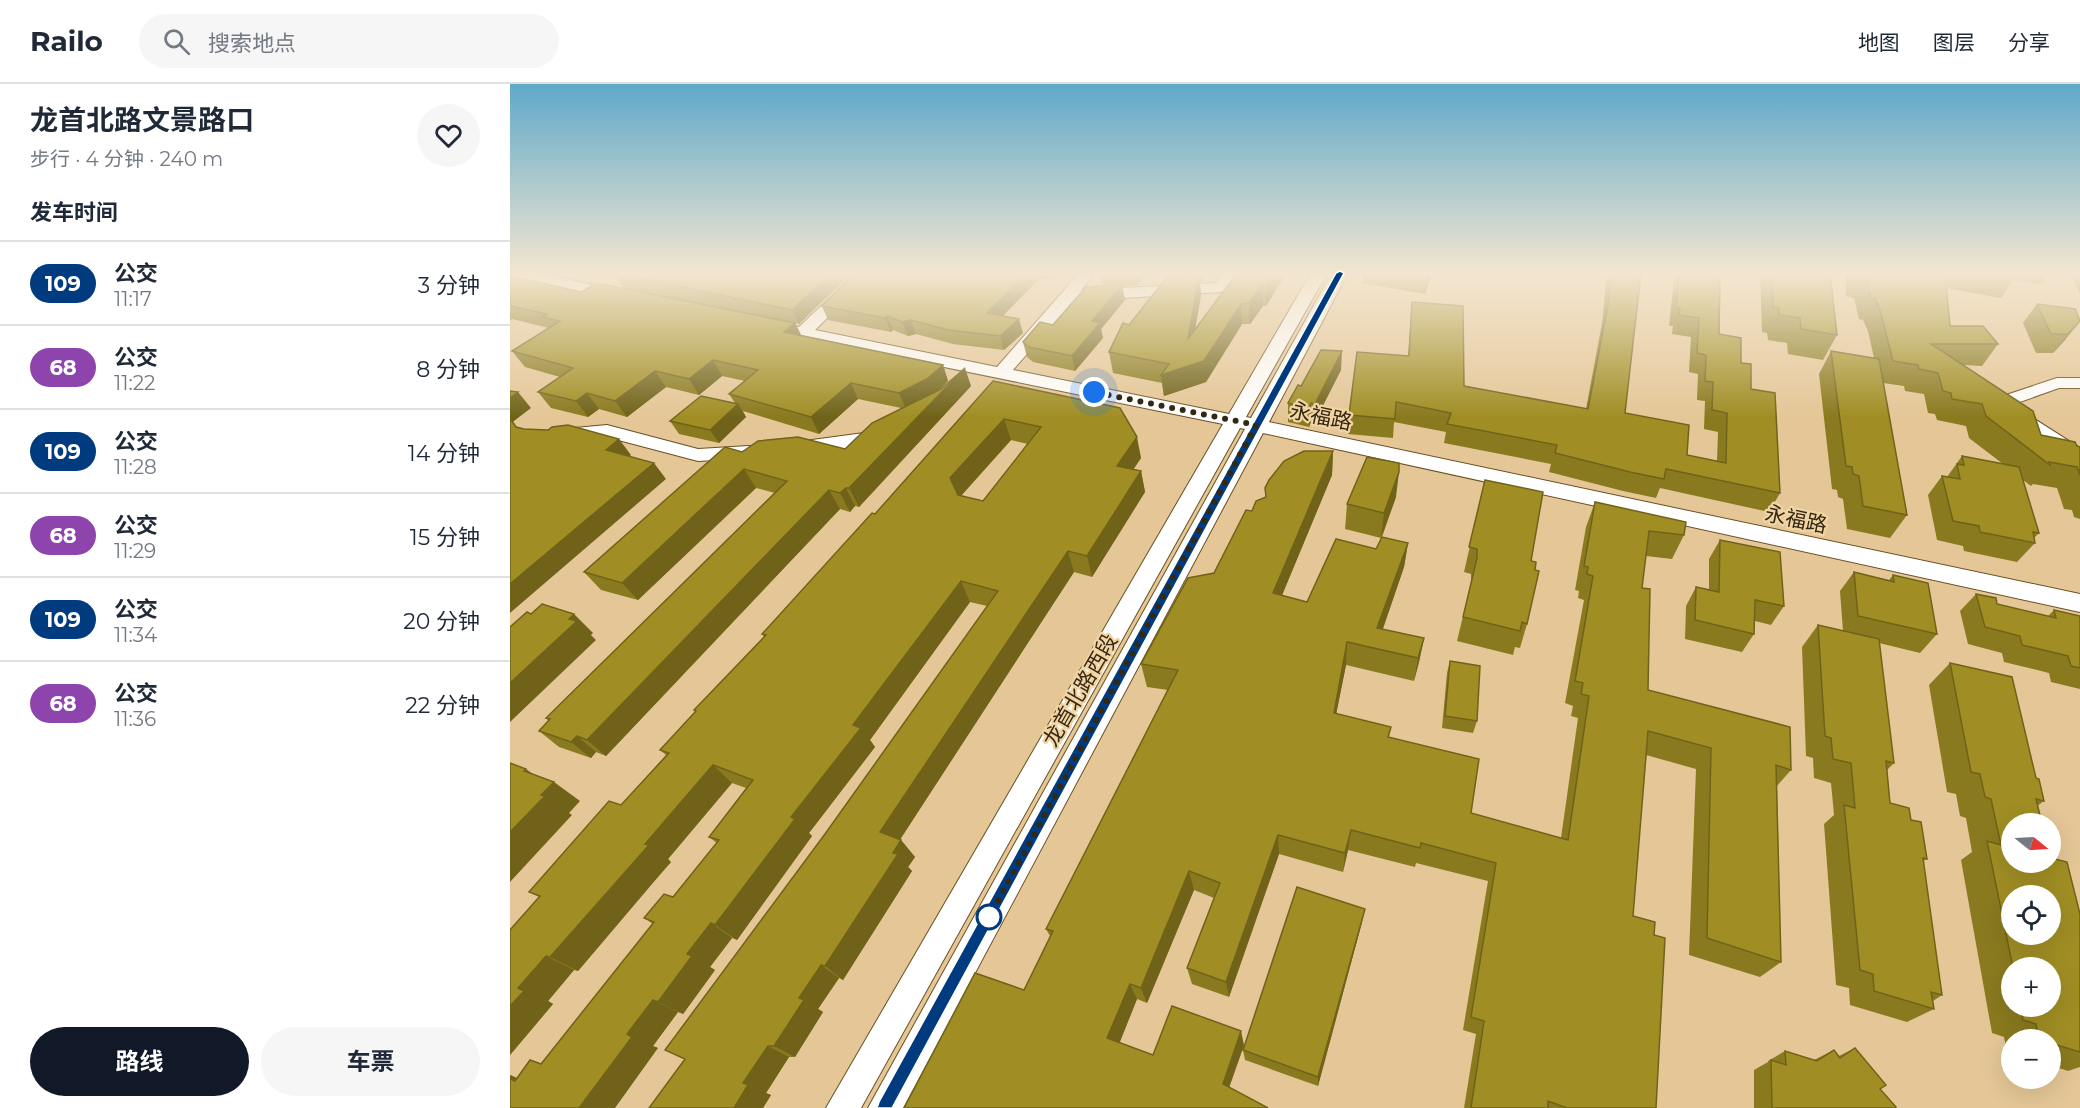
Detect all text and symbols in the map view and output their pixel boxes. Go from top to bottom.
search box [139,14,559,68]
text: Railo [30,24,103,58]
icon: search [160,25,193,58]
text: 搜索地点 [208,30,296,57]
text: 地图 [1858,30,1900,55]
text: 图层 [1933,30,1975,55]
text: 分享 [2008,30,2050,55]
text: 龙首北路文景路口 [30,103,254,137]
button: heart [417,104,480,167]
text: 步行 · 4 分钟 · 240 m [30,147,223,171]
text: 发车时间 [30,199,118,226]
text: 公交 [114,260,158,287]
text: 109 [45,271,81,296]
text: 3 分钟 [418,272,480,299]
text: 11:17 [114,287,152,311]
text: 公交 [114,344,158,371]
text: 68 [49,355,77,380]
text: 8 分钟 [416,356,480,383]
text: 11:22 [114,371,155,395]
your location [1079,377,1109,407]
street label: 永福路 [1288,397,1354,435]
text: 公交 [114,428,158,455]
text: 109 [45,439,81,464]
text: 14 分钟 [408,440,480,467]
text: 11:28 [114,455,157,479]
street label: 永福路 [1763,500,1829,538]
text: 公交 [114,512,158,539]
text: 68 [49,523,77,548]
text: 15 分钟 [410,524,480,551]
text: 11:29 [114,539,156,563]
text: 公交 [114,596,158,623]
text: 109 [45,607,81,632]
text: 20 分钟 [403,608,480,635]
text: 11:34 [114,623,157,647]
street label: 龙首北路西段 [1038,629,1122,751]
text: 公交 [114,680,158,707]
text: 68 [49,691,77,716]
text: 22 分钟 [405,692,480,719]
text: 11:36 [114,707,156,731]
north arrow [2001,813,2061,873]
map controls [2001,813,2061,1089]
button: locate [2001,885,2061,945]
unlabelled marker [976,904,1002,930]
button: + [2001,957,2061,1017]
button: 路线 [30,1027,249,1096]
button: 车票 [261,1027,480,1096]
button: − [2001,1029,2061,1089]

